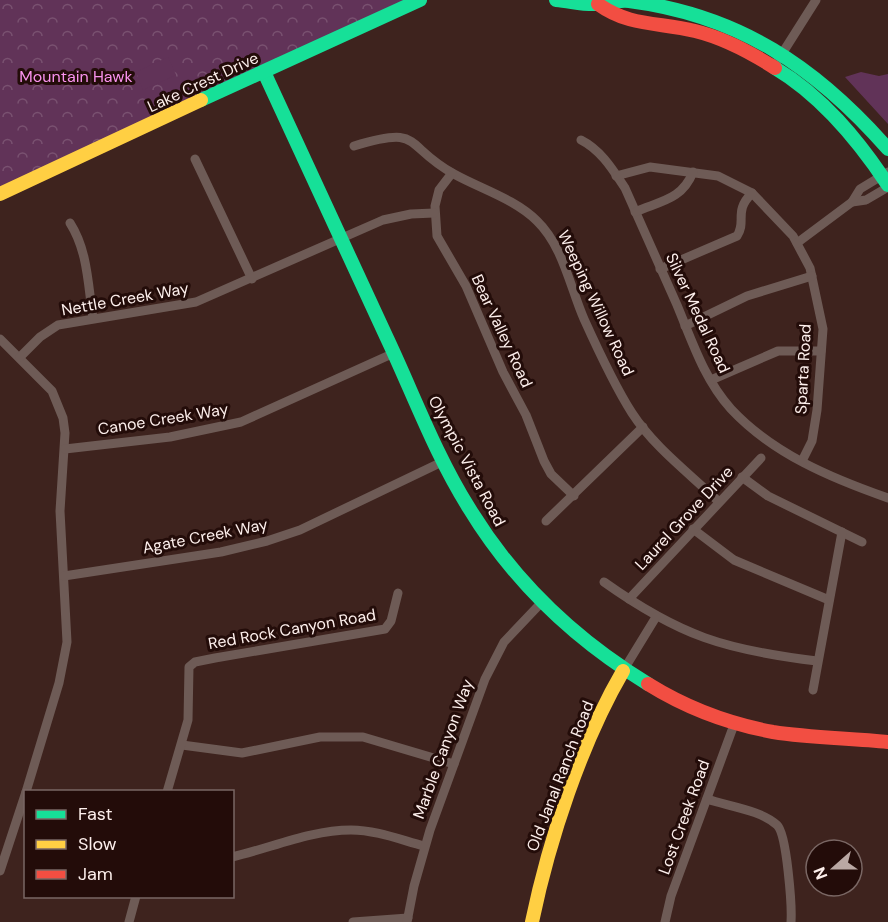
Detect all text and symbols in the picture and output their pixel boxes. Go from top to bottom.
street label: Lake Crest Drive [144,47,262,117]
park label: Mountain Hawk [19,66,133,87]
street label: Weeping Willow Road [553,227,639,379]
street label: Silver Medal Road [661,249,735,377]
street label: Bear Valley Road [467,271,537,391]
street label: Nettle Creek Way [60,277,190,321]
street label: Sparta Road [790,323,816,415]
street label: Olympic Vista Road [424,392,510,530]
street label: Canoe Creek Way [96,398,230,440]
street label: Laurel Grove Drive [630,461,738,575]
street label: Agate Creek Way [141,514,269,558]
street label: Red Rock Canyon Road [207,604,377,654]
street label: Marble Canyon Way [408,676,478,822]
street label: Old Janal Ranch Road [522,698,598,854]
street label: Lost Creek Road [654,757,714,877]
legend [24,790,234,898]
text: Fast [78,802,113,826]
text: Slow [78,832,117,856]
north arrow [804,838,864,898]
text: Jam [78,862,113,886]
text: N [809,864,832,882]

